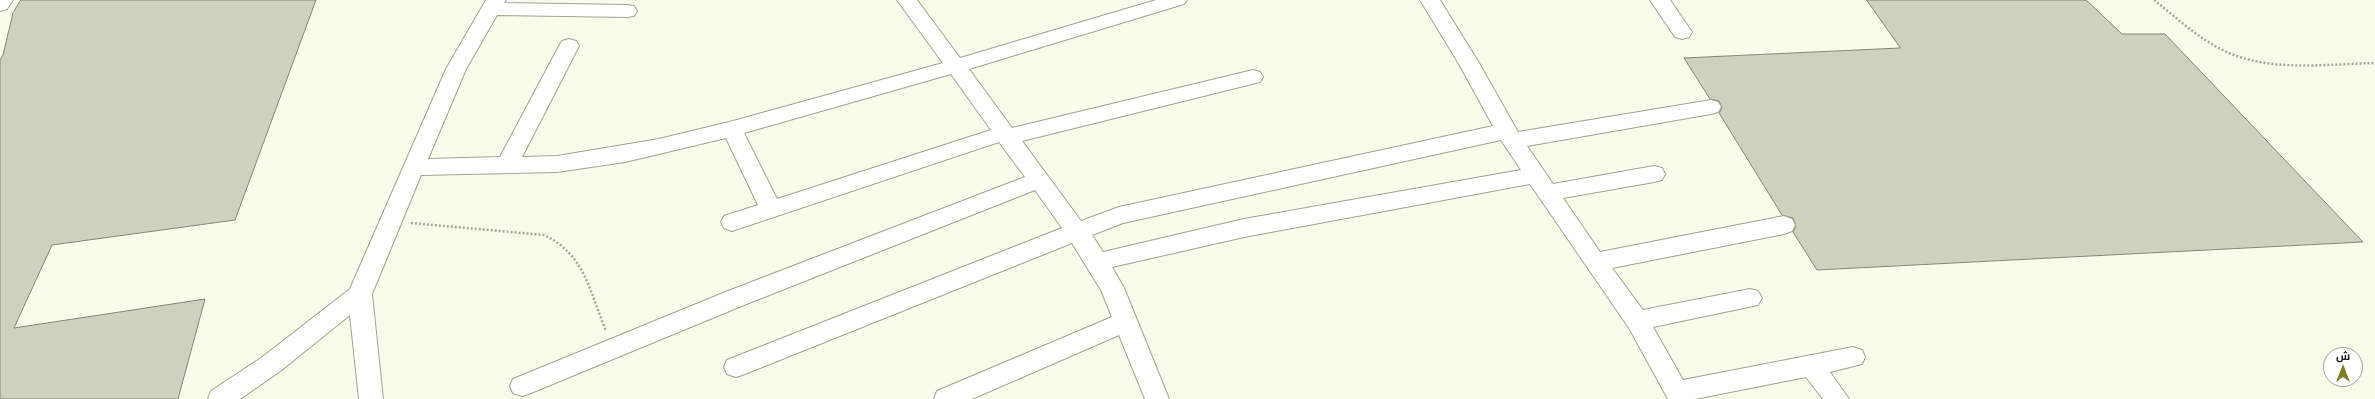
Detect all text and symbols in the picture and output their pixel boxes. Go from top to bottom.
north arrow [2323,347,2363,387]
text: ش [2336,350,2350,362]

